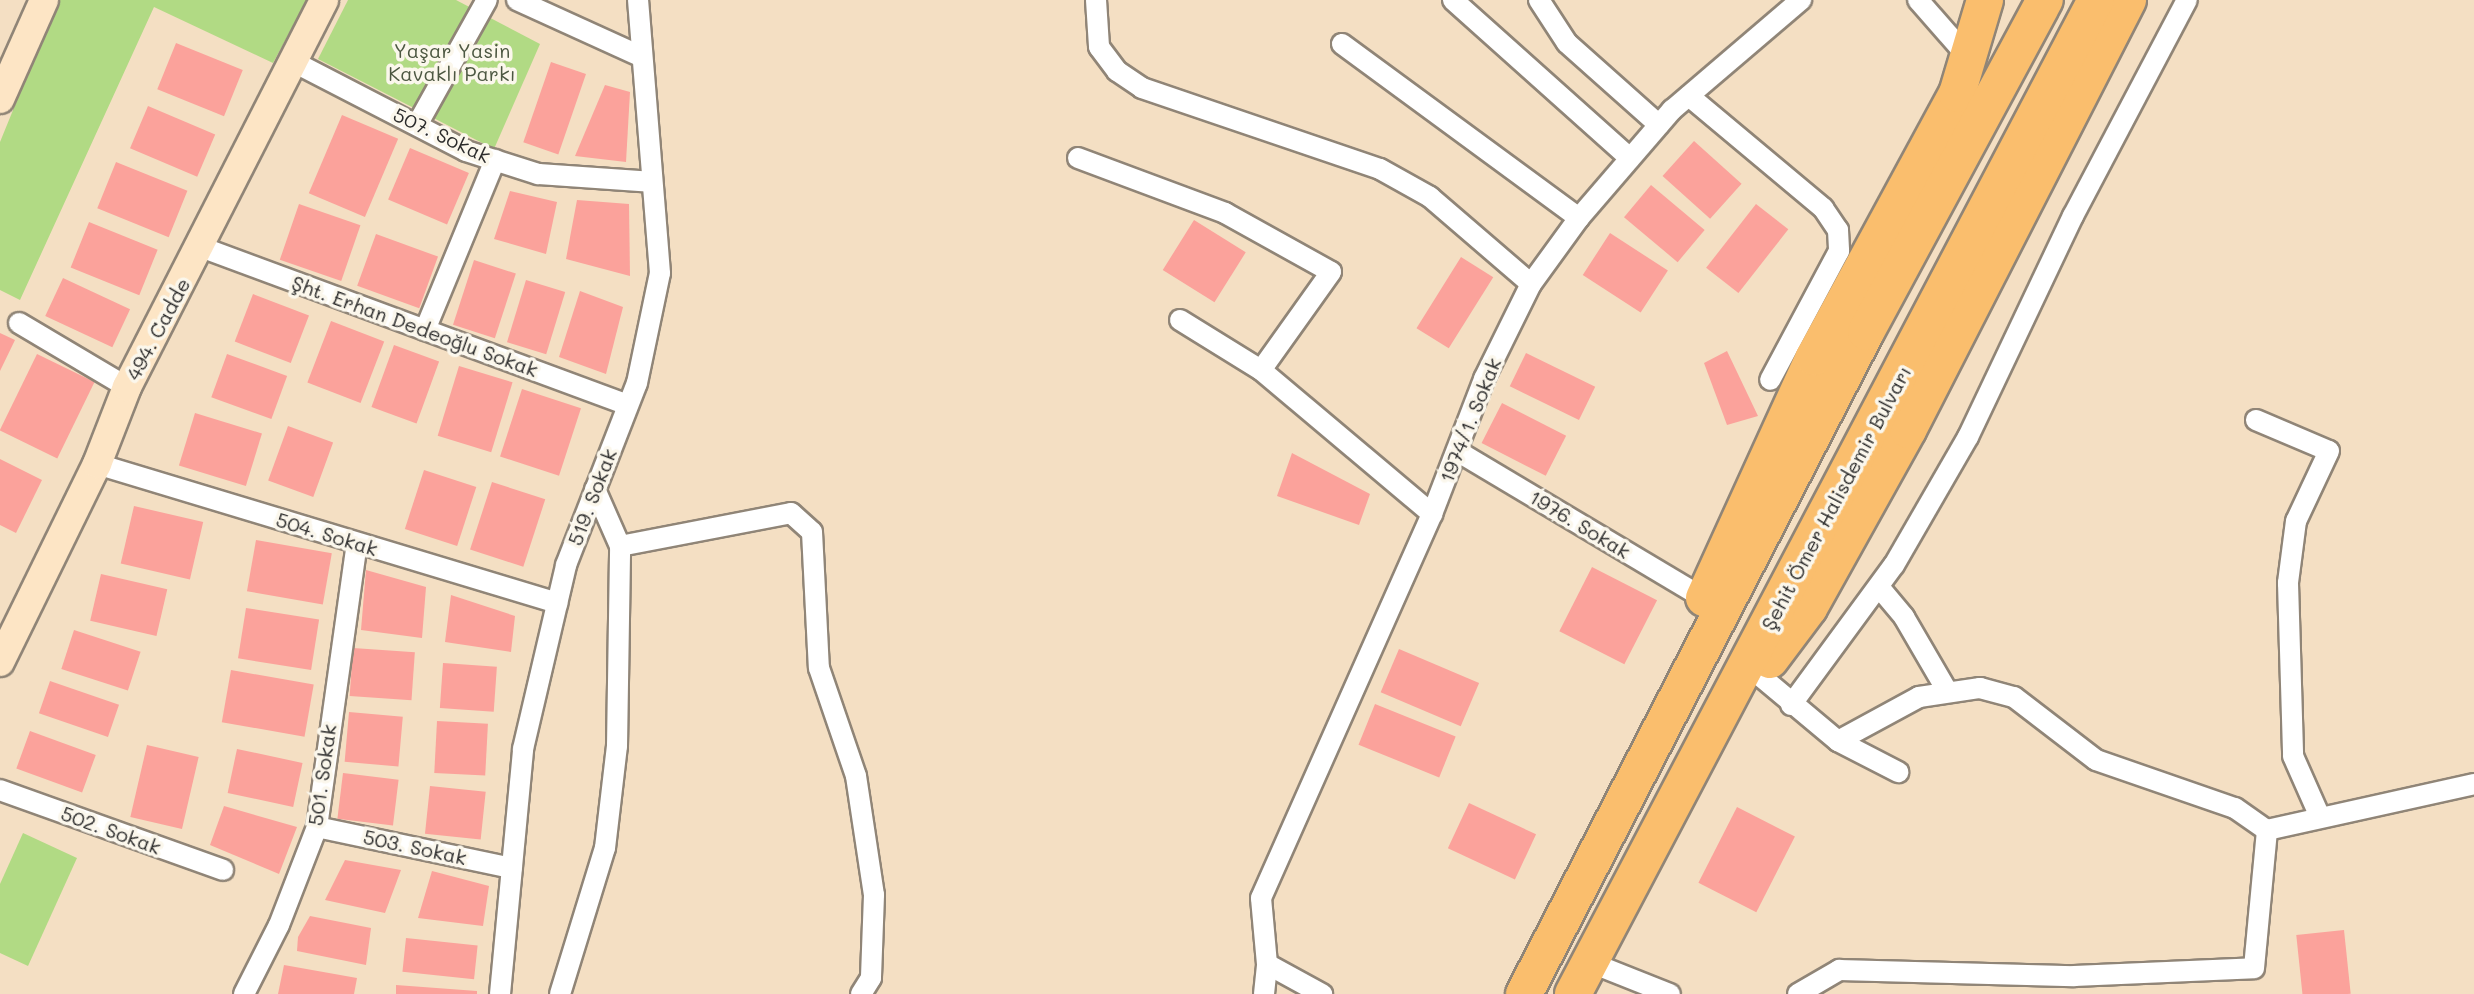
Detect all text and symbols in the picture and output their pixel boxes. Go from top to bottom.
park label: Yaşar Yasin Kavaklı Parkı [388,39,516,86]
street label: 507. Sokak [390,102,494,168]
street label: Şht. Erhan Dedeoğlu Sokak [289,270,541,382]
street label: 494. Cadde [121,274,195,384]
street label: 1974/1. Sokak [1434,354,1506,486]
street label: Şehit Ömer Halisdemir Bulvarı [1756,362,1916,634]
street label: 519. Sokak [563,445,621,549]
street label: 1976. Sokak [1525,485,1635,563]
street label: 504. Sokak [273,507,381,561]
street label: 501. Sokak [303,723,341,827]
street label: 502. Sokak [58,801,164,859]
street label: 503. Sokak [361,824,469,870]

